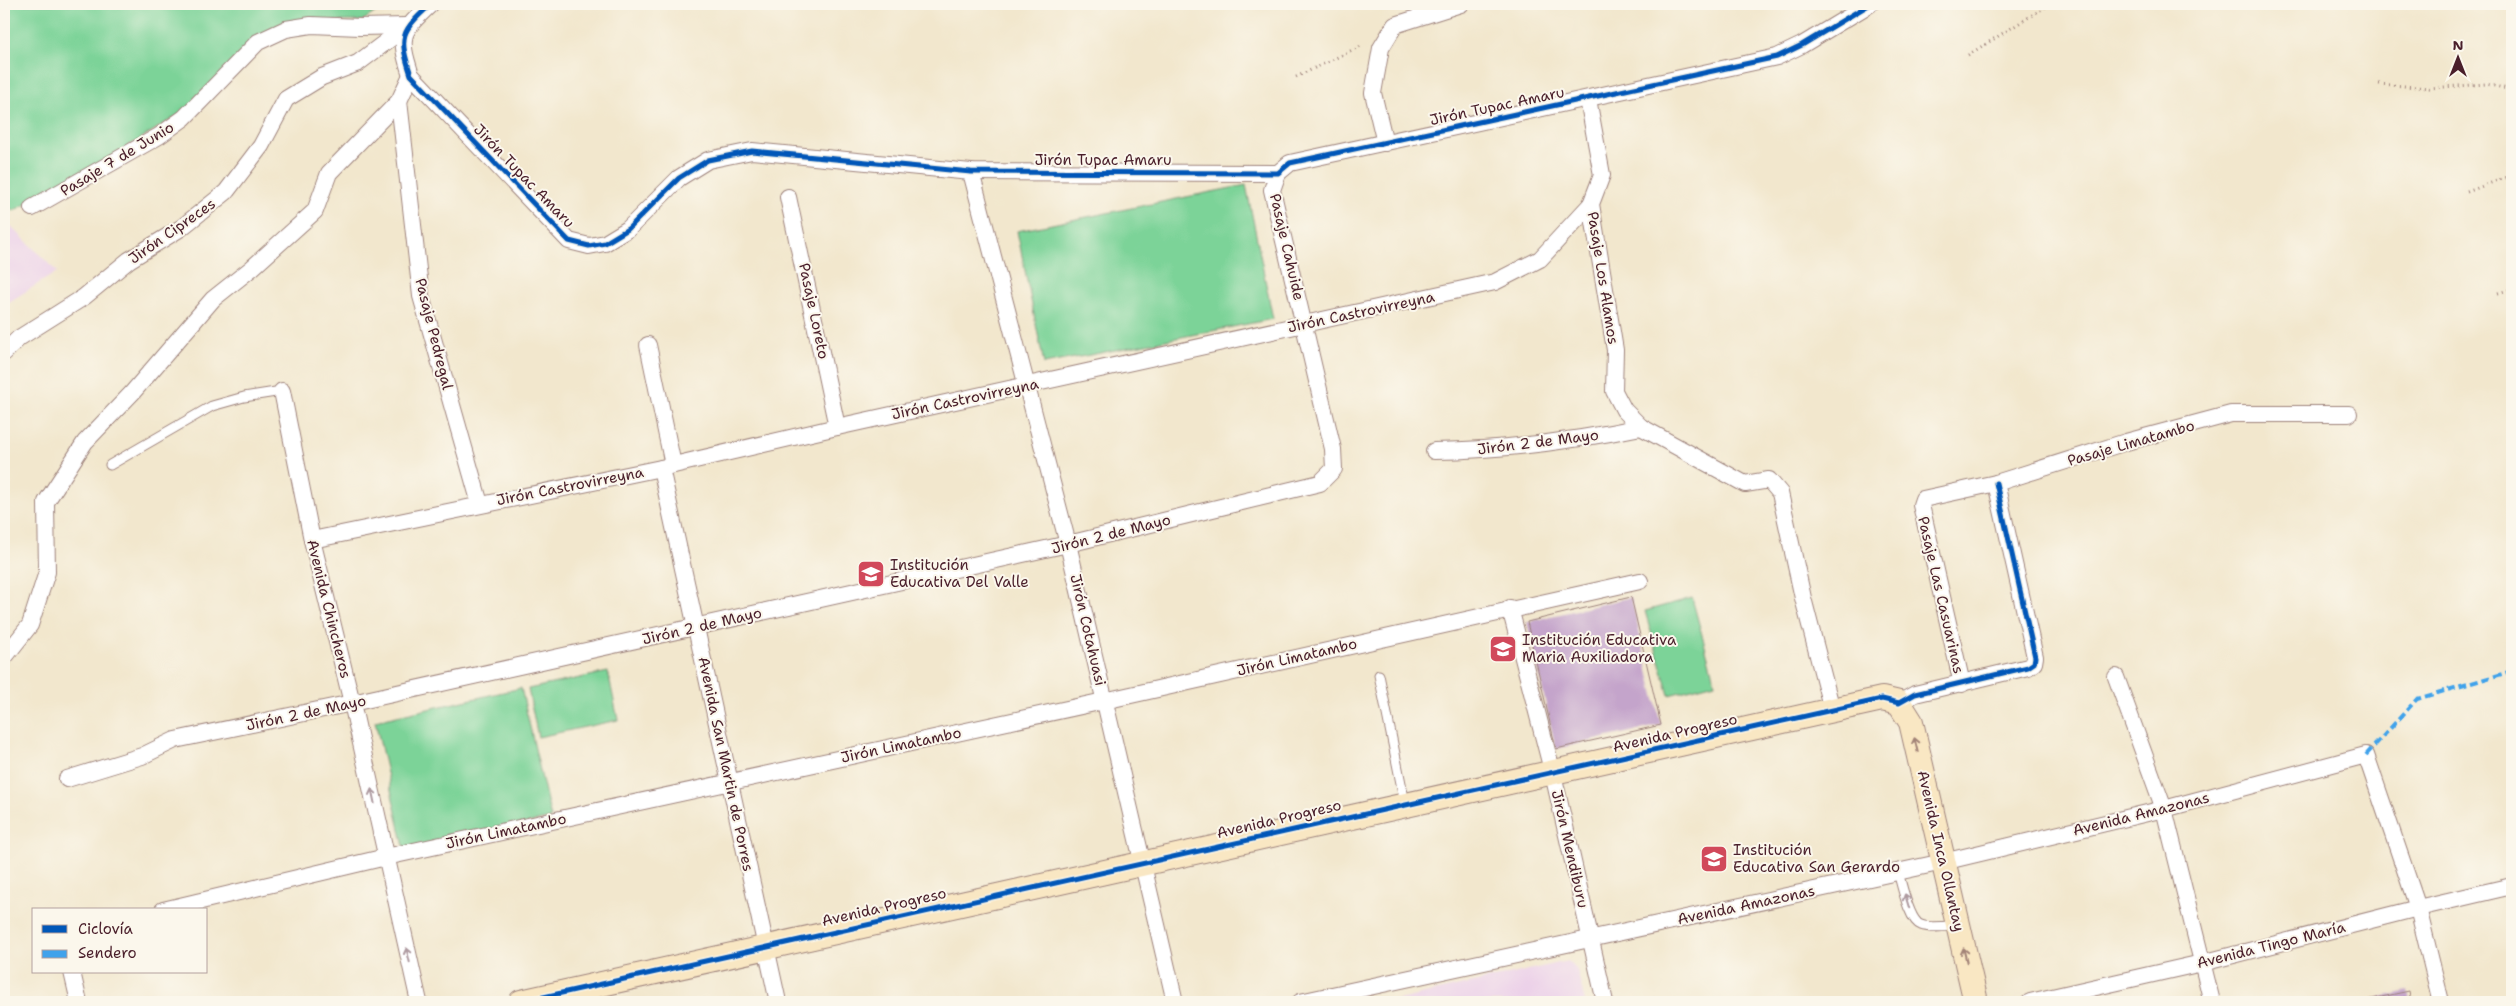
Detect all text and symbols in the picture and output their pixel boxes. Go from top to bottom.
north arrow [2434,32,2484,82]
text: N [2452,36,2464,54]
street label: Jirón Tupac Amaru [1428,82,1566,130]
street label: Pasaje 7 de Junio [56,117,178,201]
street label: Jirón Tupac Amaru [469,120,579,232]
street label: Jirón Tupac Amaru [1034,150,1172,170]
street label: Pasaje Cahuide [1265,192,1309,302]
street label: Jirón Cipreces [125,194,219,268]
street label: Pasaje Los Alamos [1583,210,1623,346]
street label: Pasaje Loreto [794,261,834,361]
street label: Pasaje Pedregal [410,276,458,392]
street label: Jirón Castrovirreyna [1286,287,1437,337]
street label: Jirón Castrovirreyna [890,374,1041,424]
street label: Pasaje Limatambo [2065,415,2197,471]
street label: Jirón 2 de Mayo [1476,425,1600,459]
street label: Jirón Castrovirreyna [495,462,646,510]
street label: Jirón 2 de Mayo [1049,510,1173,558]
street label: Pasaje Las Casuarinas [1913,514,1969,676]
street label: Avenida Chincheros [302,537,356,681]
place label: Institución Educativa Del Valle [890,555,1029,592]
school or university icon: Institución Educativa Del Valle [856,559,886,589]
street label: Jirón Cotahuasi [1065,572,1111,688]
street label: Jirón 2 de Mayo [640,603,764,649]
place label: Institución Educativa Maria Auxiliadora [1522,630,1677,667]
street label: Jirón Limatambo [1235,633,1359,681]
school or university icon: Institución Educativa Maria Auxiliadora [1488,634,1518,664]
street label: Avenida San Martin de Porres [693,655,759,873]
street label: Jirón 2 de Mayo [244,691,368,735]
street label: Avenida Progreso [1611,709,1739,757]
street label: Jirón Limatambo [839,722,963,768]
one-way arrow [1911,738,1920,754]
street label: Avenida Inca Ollantay [1913,768,1969,934]
street label: Avenida Amazonas [2071,787,2211,841]
street label: Jirón Mendiburu [1547,788,1593,910]
one-way arrow [368,789,377,805]
street label: Avenida Progreso [1215,795,1343,843]
street label: Jirón Limatambo [444,808,568,854]
place label: Institución Educativa San Gerardo [1733,840,1900,877]
school or university icon: Institución Educativa San Gerardo [1699,844,1729,874]
street label: Avenida Amazonas [1675,881,1817,929]
street label: Avenida Progreso [820,883,948,931]
one-way arrow [1902,893,1912,909]
legend [32,908,208,974]
street label: Avenida Tingo María [2195,917,2348,973]
text: Ciclovía [78,919,134,939]
text: Sendero [78,943,137,963]
one-way arrow [403,947,412,963]
one-way arrow [1960,947,1969,963]

